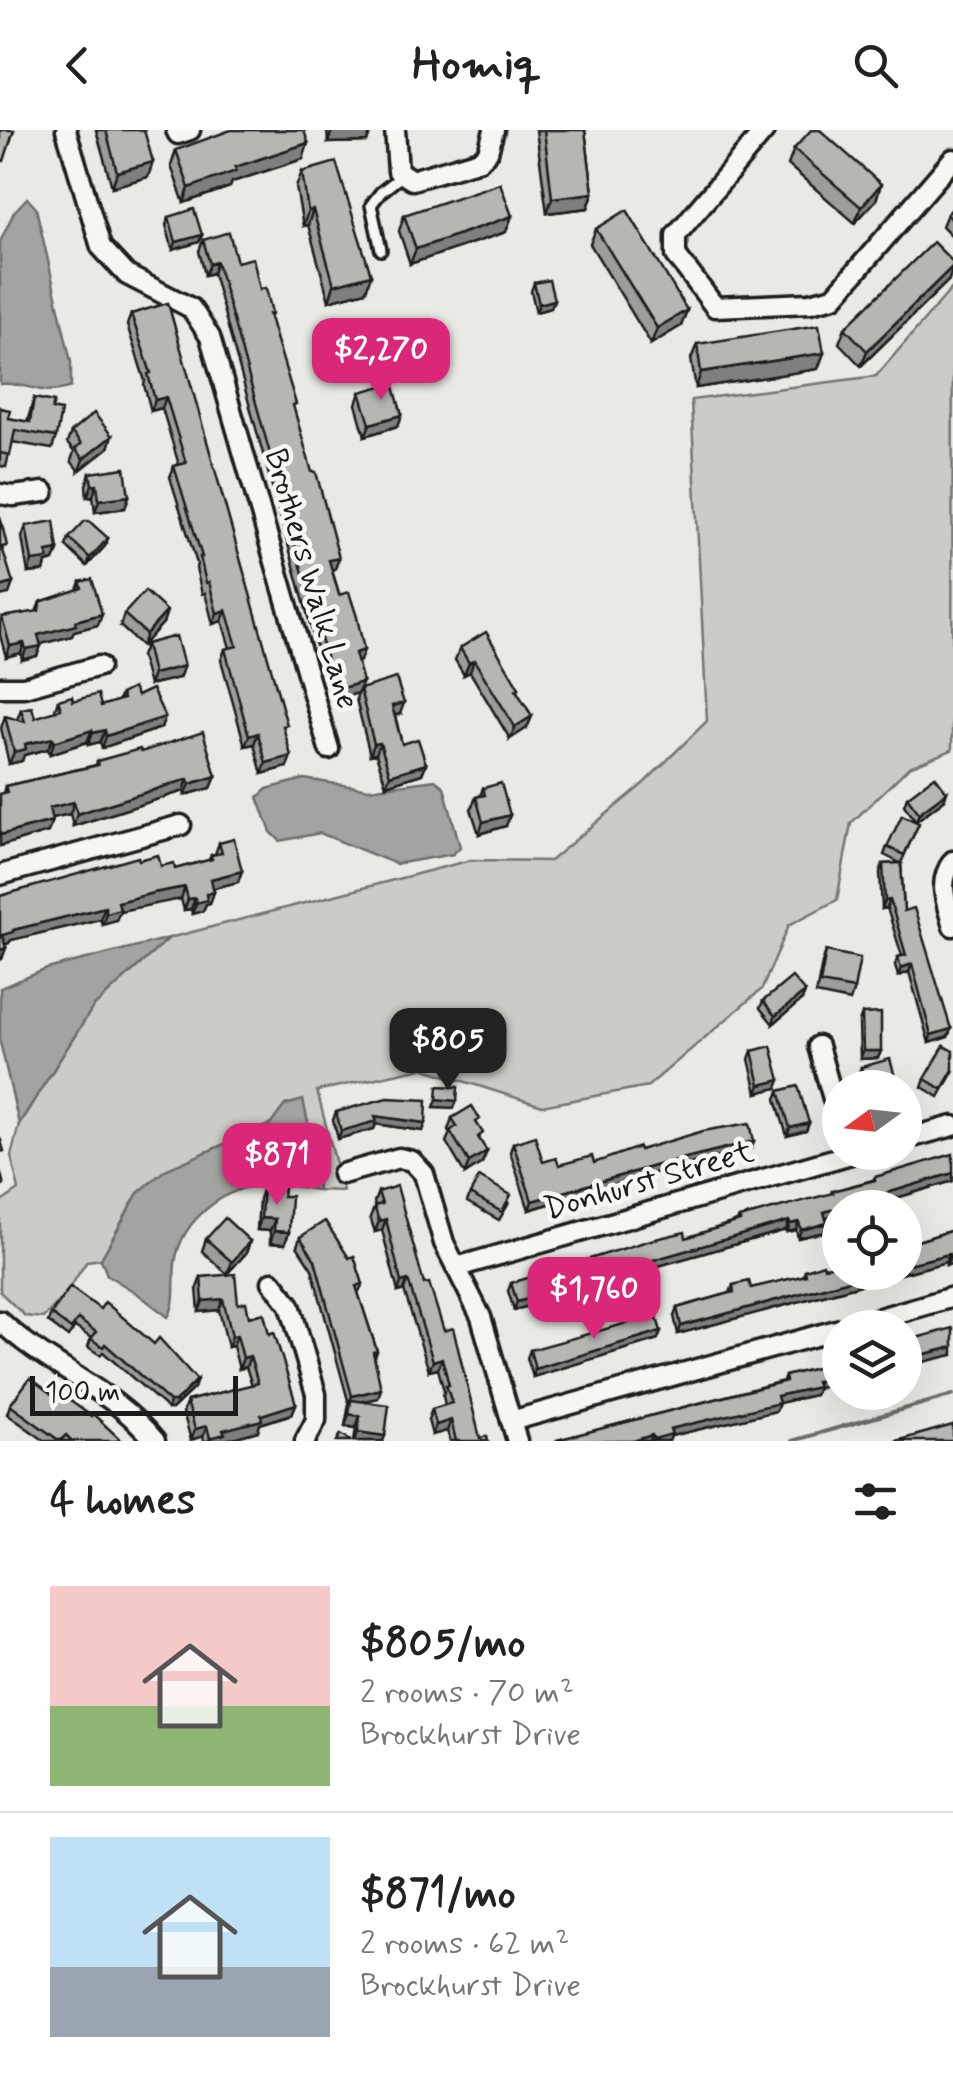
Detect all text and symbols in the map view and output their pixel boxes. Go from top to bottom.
text: Homiq [412,36,541,95]
icon: back [50,38,105,93]
icon: search [848,38,903,93]
pin: $2,270 [300,318,462,403]
text: $2,270 [334,329,428,371]
street label: Brothers Walk Lane [254,444,368,714]
pin: $805 [389,1008,507,1093]
text: $805 [412,1019,485,1061]
north arrow [822,1070,922,1170]
map controls [822,1070,922,1410]
pin: $871 [218,1123,336,1208]
street label: Donhurst Street [539,1131,759,1231]
text: $871 [244,1134,310,1176]
button: locate [822,1190,922,1290]
pin: $1,760 [513,1257,675,1342]
text: $1,760 [549,1268,639,1310]
button: layers [822,1310,922,1410]
scale bar [30,1371,238,1416]
text: 100 m [45,1375,120,1412]
text: 4 homes [50,1474,196,1529]
icon: filters [848,1474,903,1529]
text: $805/mo [360,1617,525,1672]
icon: home [130,1626,250,1746]
text: 2 rooms · 70 m² [360,1672,574,1714]
text: Brockhurst Drive [360,1714,581,1756]
text: $871/mo [360,1868,516,1923]
icon: home [130,1877,250,1997]
text: 2 rooms · 62 m² [360,1923,569,1965]
text: Brockhurst Drive [360,1965,581,2007]

